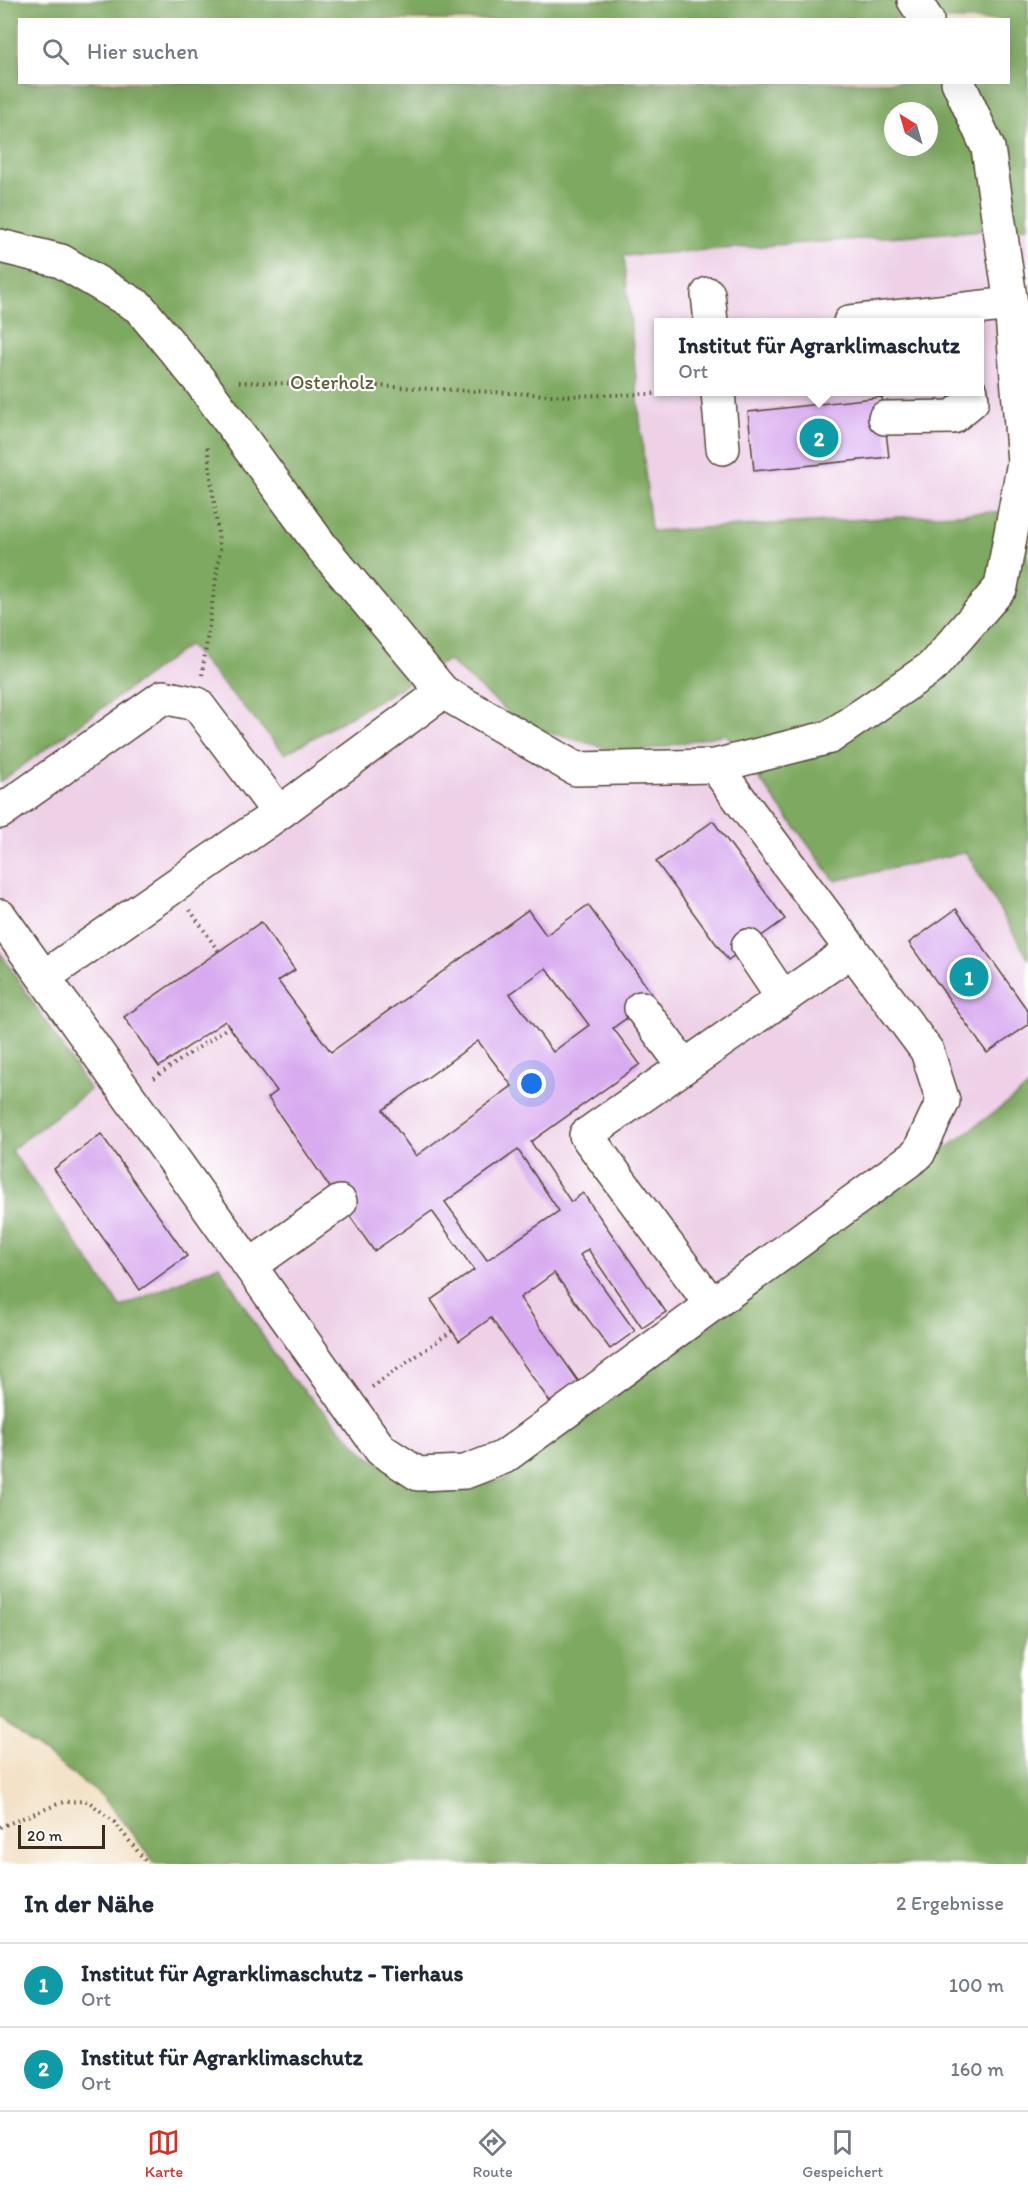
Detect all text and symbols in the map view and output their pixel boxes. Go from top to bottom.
search box [18,18,1010,84]
icon: search [39,35,72,68]
text: Hier suchen [87,38,198,65]
north arrow [884,102,938,156]
popup [654,318,984,396]
text: Institut für Agrarklimaschutz [678,332,960,359]
text: Ort [678,359,708,383]
park label: Osterholz [290,370,375,394]
pin: 2 [800,416,838,460]
pin: 1 [950,954,988,1000]
your location [517,1069,546,1098]
scale bar [18,1822,105,1850]
text: 20 m [27,1826,62,1845]
text: In der Nähe [24,1887,154,1919]
text: 2 Ergebnisse [896,1891,1004,1915]
text: Institut für Agrarklimaschutz - Tierhaus [81,1960,463,1987]
text: 1 [39,1973,48,1997]
text: 100 m [949,1973,1004,1997]
text: Ort [81,1987,111,2011]
text: Institut für Agrarklimaschutz [81,2044,363,2071]
text: 2 [38,2057,49,2081]
text: 160 m [951,2057,1004,2081]
text: Ort [81,2071,111,2095]
tab: Karte [145,2126,183,2181]
tab: Route [473,2126,513,2181]
tab: Gespeichert [802,2126,883,2181]

